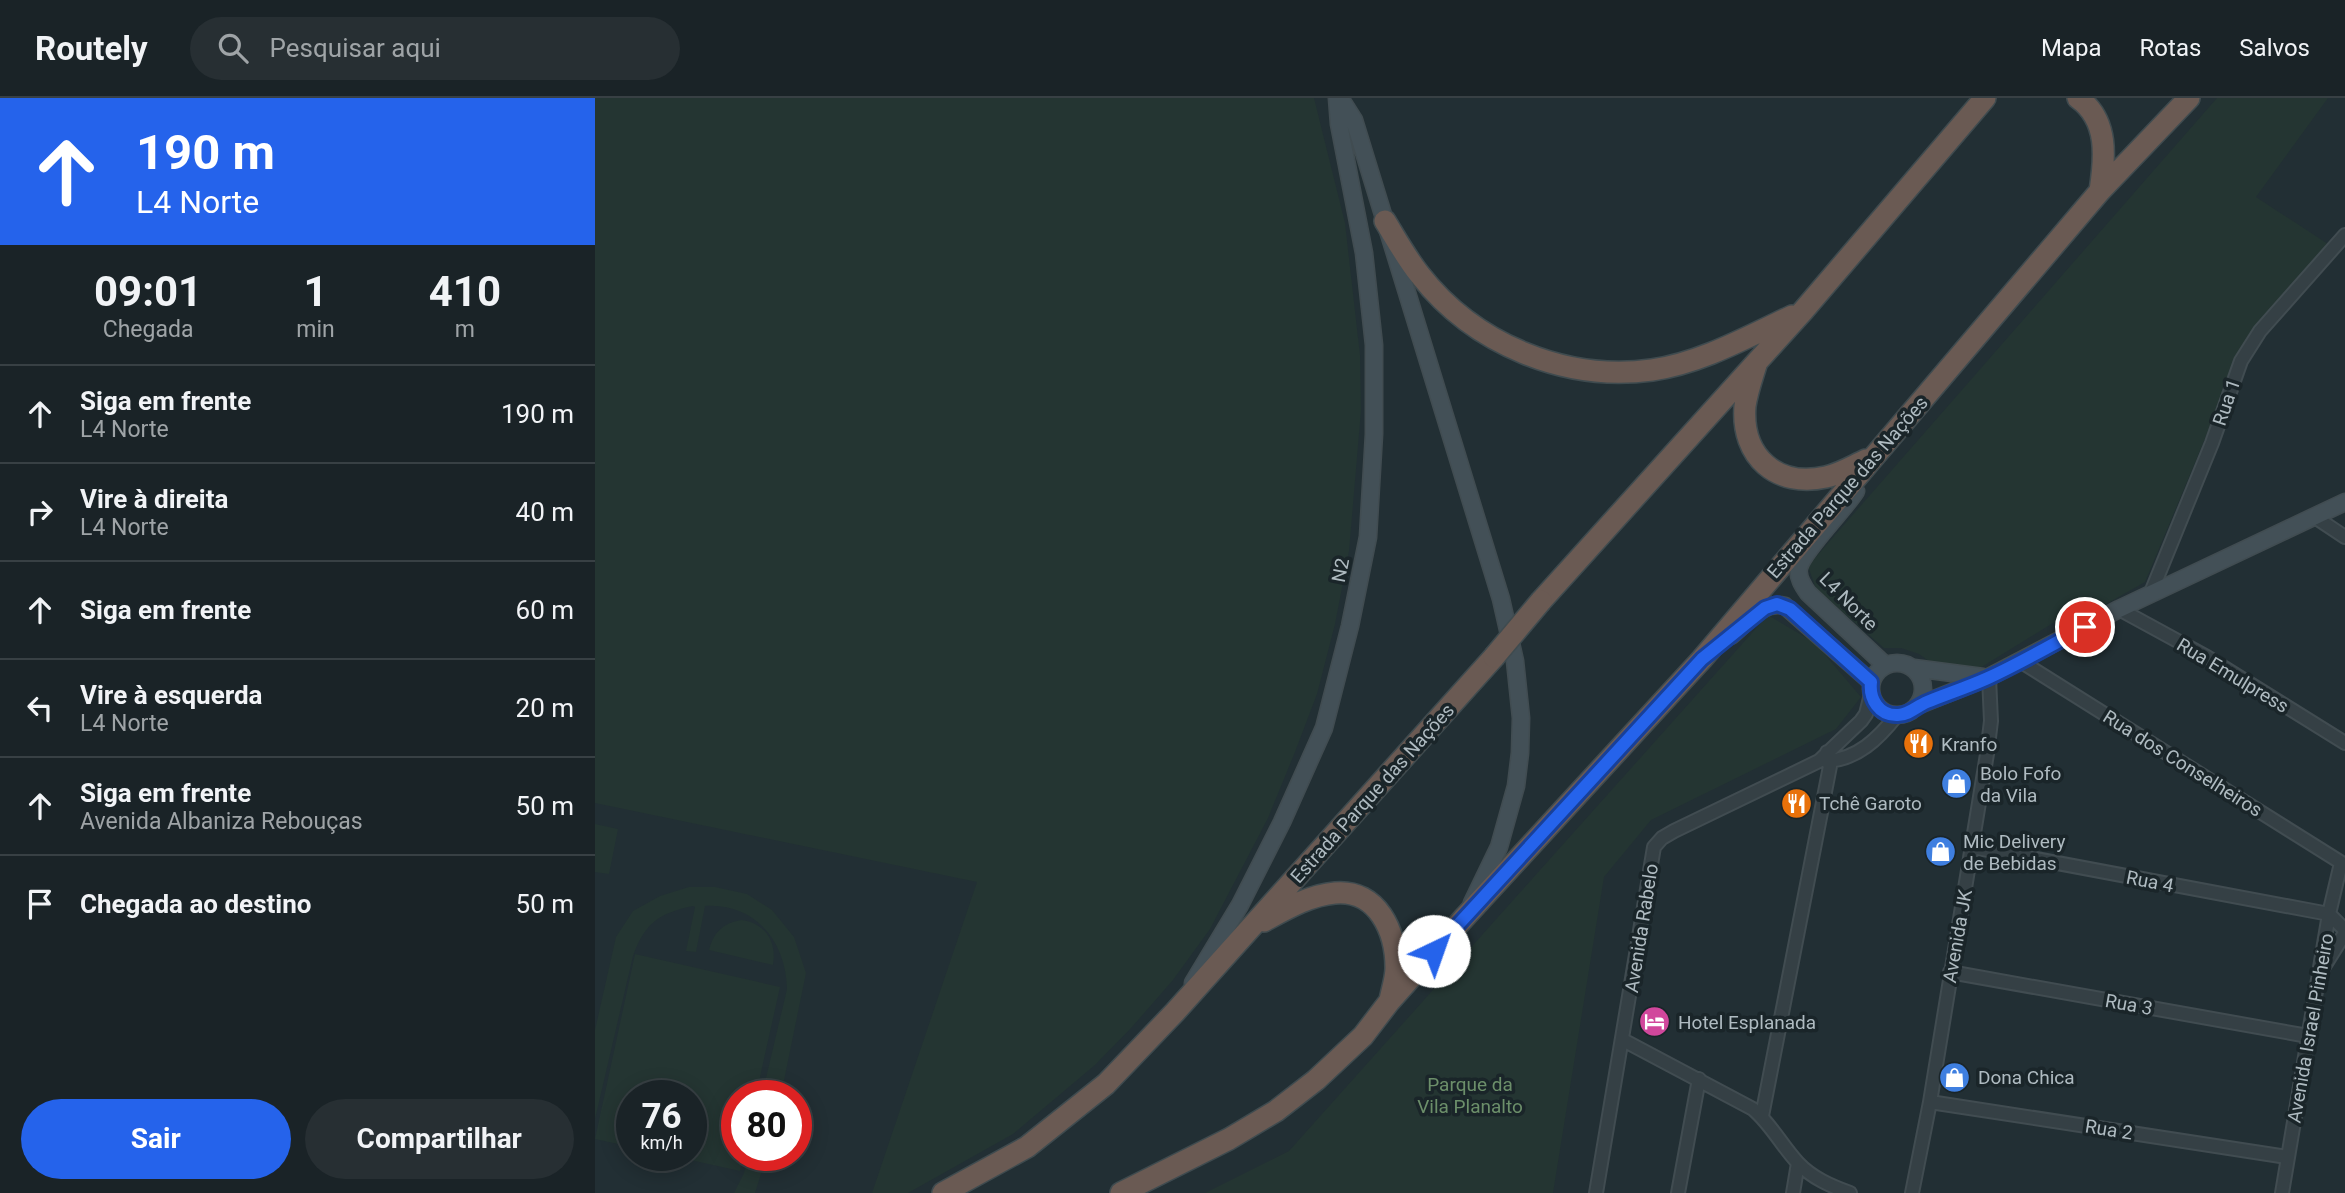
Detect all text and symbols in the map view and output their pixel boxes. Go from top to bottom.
search box [190,17,680,80]
text: Routely [35,29,148,68]
icon: search [214,29,252,67]
text: Pesquisar aqui [270,33,441,63]
text: Mapa [2041,34,2102,62]
text: Rotas [2140,34,2201,62]
text: Salvos [2239,34,2310,62]
text: 190 m [136,124,275,181]
icon: ahead [21,126,112,217]
text: L4 Norte [136,183,259,221]
text: 09:01 [94,267,202,316]
text: 1 [303,267,328,316]
text: 410 [429,267,501,316]
text: Chegada [103,316,193,343]
text: min [296,316,335,343]
text: m [455,316,475,343]
street label: Rua 1 [2208,376,2245,429]
text: Siga em frente [80,386,251,416]
street label: Estrada Parque das Nações [1762,392,1933,583]
icon: ahead [21,395,59,433]
text: 190 m [501,399,574,429]
text: L4 Norte [80,416,169,443]
text: Vire à direita [80,484,228,514]
icon: right [21,493,59,531]
text: 40 m [516,497,574,527]
text: L4 Norte [80,514,169,541]
street label: N2 [1327,556,1354,584]
street label: L4 Norte [1815,567,1883,635]
icon: ahead [21,591,59,629]
text: Siga em frente [80,595,251,625]
text: 60 m [516,595,574,625]
pin [2055,597,2115,657]
icon: arrive [2066,608,2104,646]
street label: Rua Emulpress [2173,633,2293,718]
text: Vire à esquerda [80,680,263,710]
icon: left [21,689,59,727]
text: 20 m [516,693,574,723]
street label: Estrada Parque das Nações [1286,699,1459,888]
street label: Rua dos Conselheiros [2099,705,2267,822]
text: L4 Norte [80,710,169,737]
restaurant icon: Kranfo [1901,727,1935,761]
place label: Kranfo [1941,733,1997,756]
place label: Bolo Fofo da Vila [1980,762,2061,807]
shop icon: Bolo Fofo da Vila [1940,767,1974,801]
text: Siga em frente [80,778,251,808]
restaurant icon: Tchê Garoto [1779,786,1813,820]
icon: ahead [21,787,59,825]
text: 50 m [516,791,574,821]
place label: Tchê Garoto [1819,792,1922,815]
text: Avenida Albaniza Rebouças [80,808,363,835]
place label: Mic Delivery de Bebidas [1963,830,2065,875]
shop icon: Mic Delivery de Bebidas [1923,835,1957,869]
street label: Avenida Rabelo [1620,862,1663,994]
street label: Rua 4 [2124,866,2176,897]
icon: arrive [21,885,59,923]
street label: Avenida JK [1938,888,1977,985]
text: Chegada ao destino [80,889,311,919]
text: 50 m [516,889,574,919]
position arrow [1397,914,1471,988]
street label: Avenida Israel Pinheiro [2282,931,2338,1125]
street label: Rua 3 [2103,989,2155,1020]
hotel icon: Hotel Esplanada [1638,1005,1672,1039]
place label: Hotel Esplanada [1678,1011,1816,1034]
shop icon: Dona Chica [1938,1060,1972,1094]
place label: Dona Chica [1978,1066,2075,1089]
park label: Parque da Vila Planalto [1417,1073,1523,1118]
speed limit sign: 80 [721,1080,812,1171]
text: 76 [641,1096,682,1137]
button: Sair [21,1099,291,1179]
button: Compartilhar [305,1099,574,1179]
street label: Rua 2 [2083,1114,2134,1145]
text: km/h [640,1132,683,1153]

